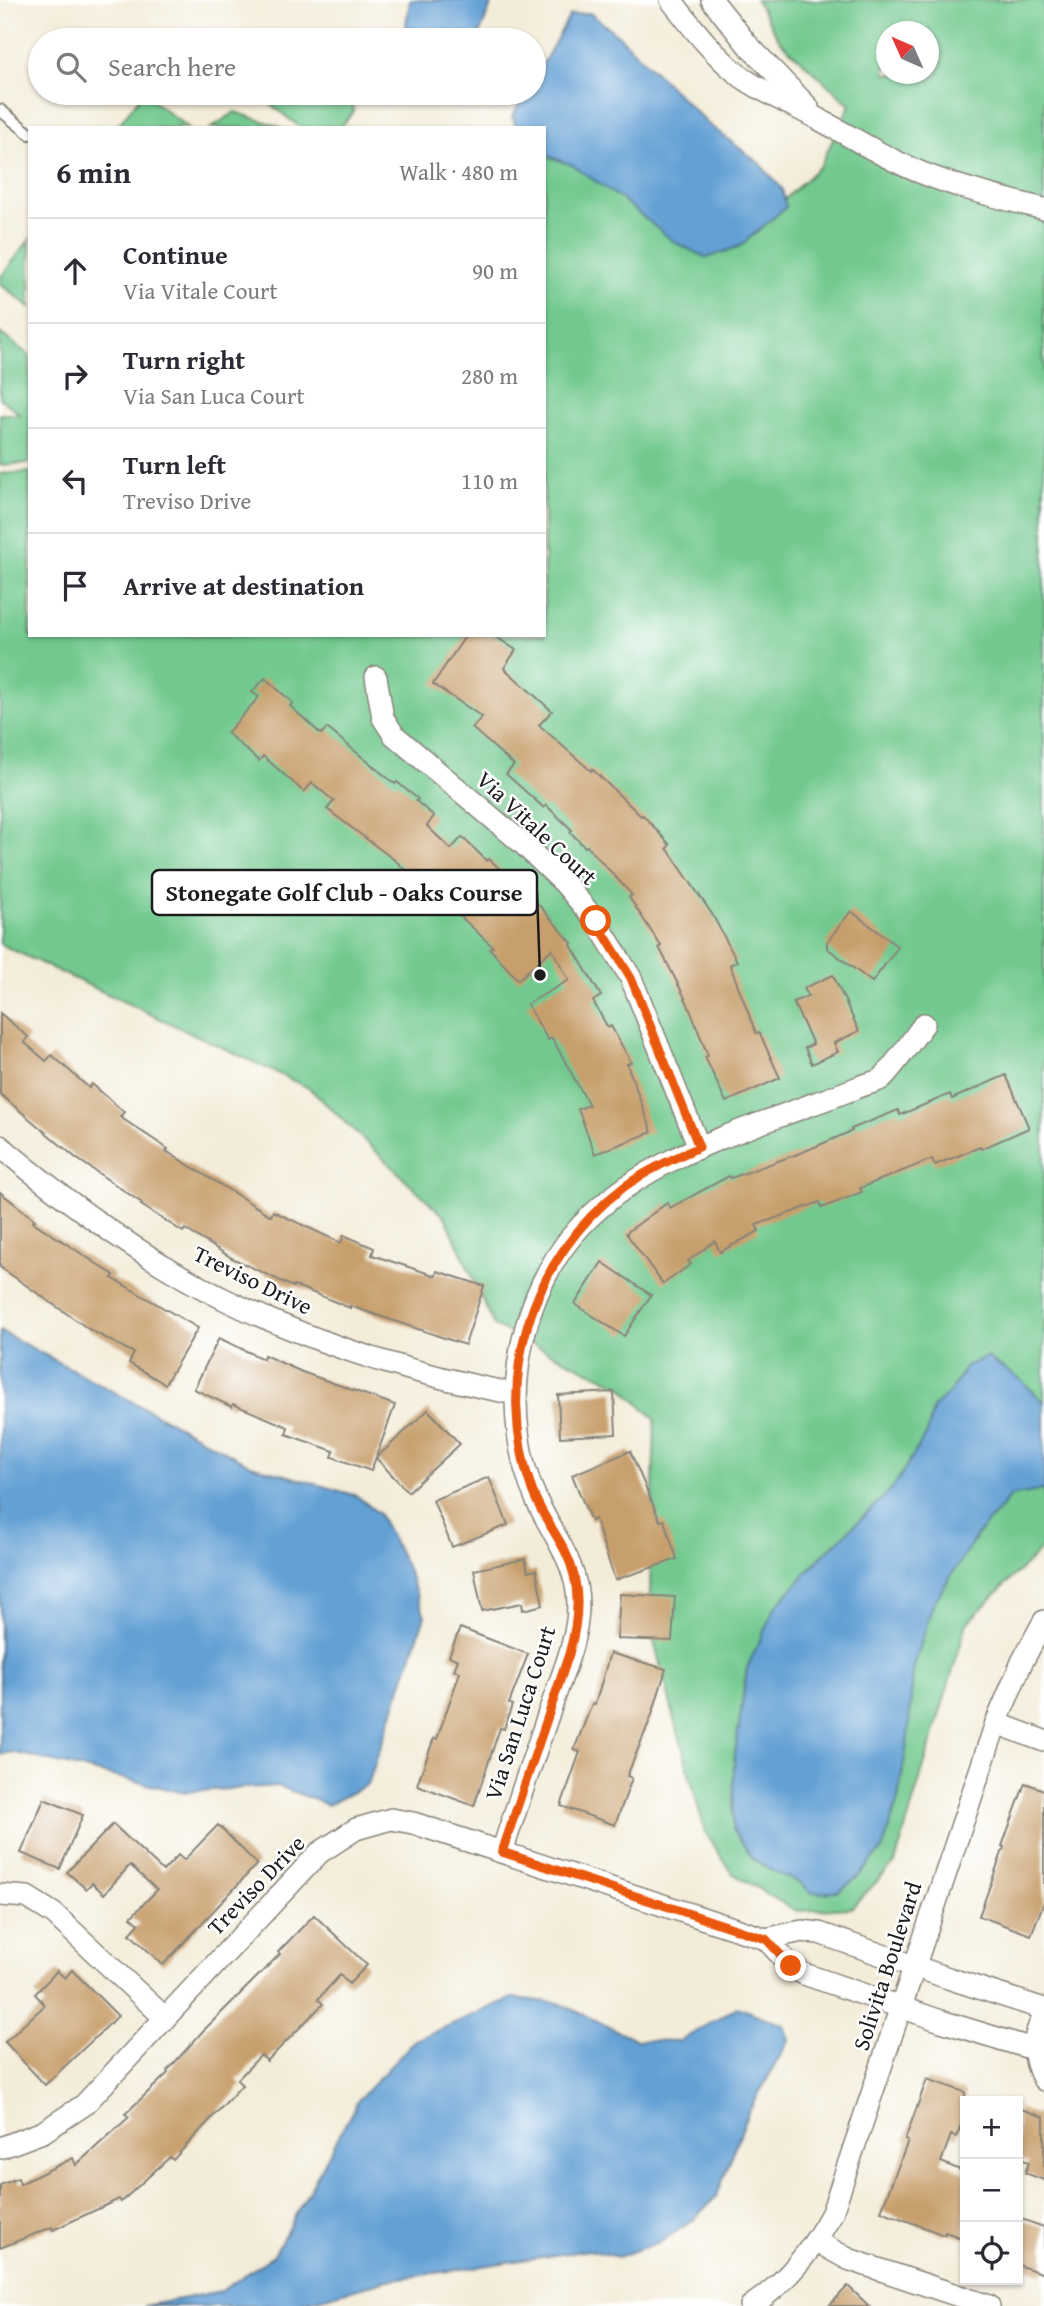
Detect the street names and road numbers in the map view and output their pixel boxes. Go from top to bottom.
street label: Via Vitale Court [470,763,605,892]
street label: Treviso Drive [188,1237,318,1322]
street label: Via San Luca Court [476,1621,563,1804]
street label: Treviso Drive [199,1827,312,1942]
street label: Solivita Boulevard [844,1877,930,2055]

